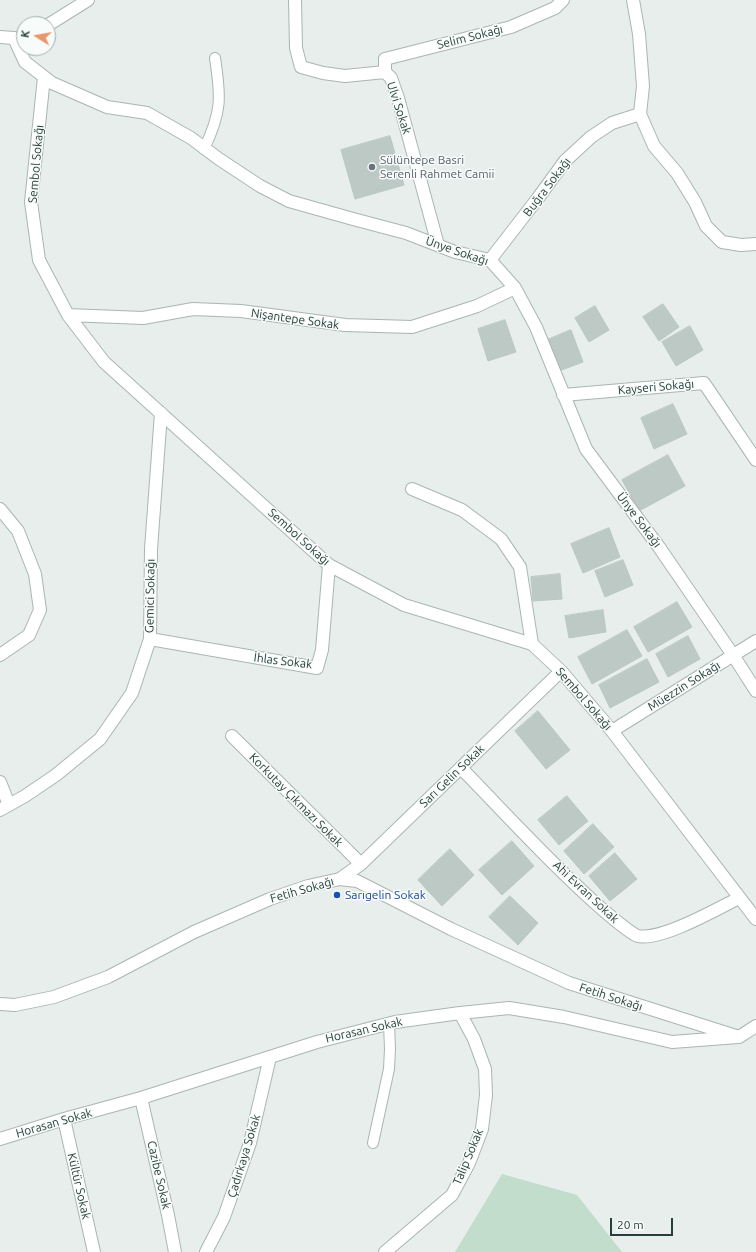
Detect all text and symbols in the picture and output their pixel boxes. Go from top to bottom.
north arrow [16,16,56,56]
street label: Selim Sokağı [436,22,504,52]
text: K [19,29,32,39]
street label: Ulvi Sokak [384,80,414,136]
street label: Sembol Sokağı [25,124,47,204]
place label: Sülüntepe Basri Serenli Rahmet Camii [380,153,494,181]
street label: Buğra Sokağı [520,155,574,219]
marker: Sülüntepe Basri Serenli Rahmet Camii [367,162,377,172]
street label: Ünye Sokağı [424,234,490,268]
street label: Nişantepe Sokak [250,306,340,332]
street label: Kayseri Sokağı [617,376,695,398]
street label: Ünye Sokağı [614,490,664,550]
street label: Sembol Sokağı [265,505,333,569]
street label: Gemici Sokağı [142,559,158,633]
street label: İhlas Sokak [253,650,313,672]
street label: Müezzin Sokağı [645,658,723,714]
street label: Sembol Sokağı [553,665,615,733]
street label: Sarı Gelin Sokak [417,741,487,811]
street label: Korkutay Çıkmazı Sokak [246,750,346,850]
street label: Ahi Evran Sokak [550,858,622,926]
street label: Fetih Sokağı [269,874,335,906]
place label: Sarıgelin Sokak [345,888,426,902]
marker: Sarıgelin Sokak [332,890,342,900]
street label: Fetih Sokağı [578,980,644,1014]
street label: Horasan Sokak [324,1014,404,1046]
street label: Horasan Sokak [14,1105,94,1141]
street label: Çadırkaya Sokak [224,1113,264,1199]
street label: Talip Sokak [450,1127,486,1187]
street label: Cazibe Sokak [144,1139,174,1211]
street label: Kültür Sokak [64,1151,94,1221]
scale bar [612,1210,675,1236]
text: 20 m [617,1218,644,1231]

